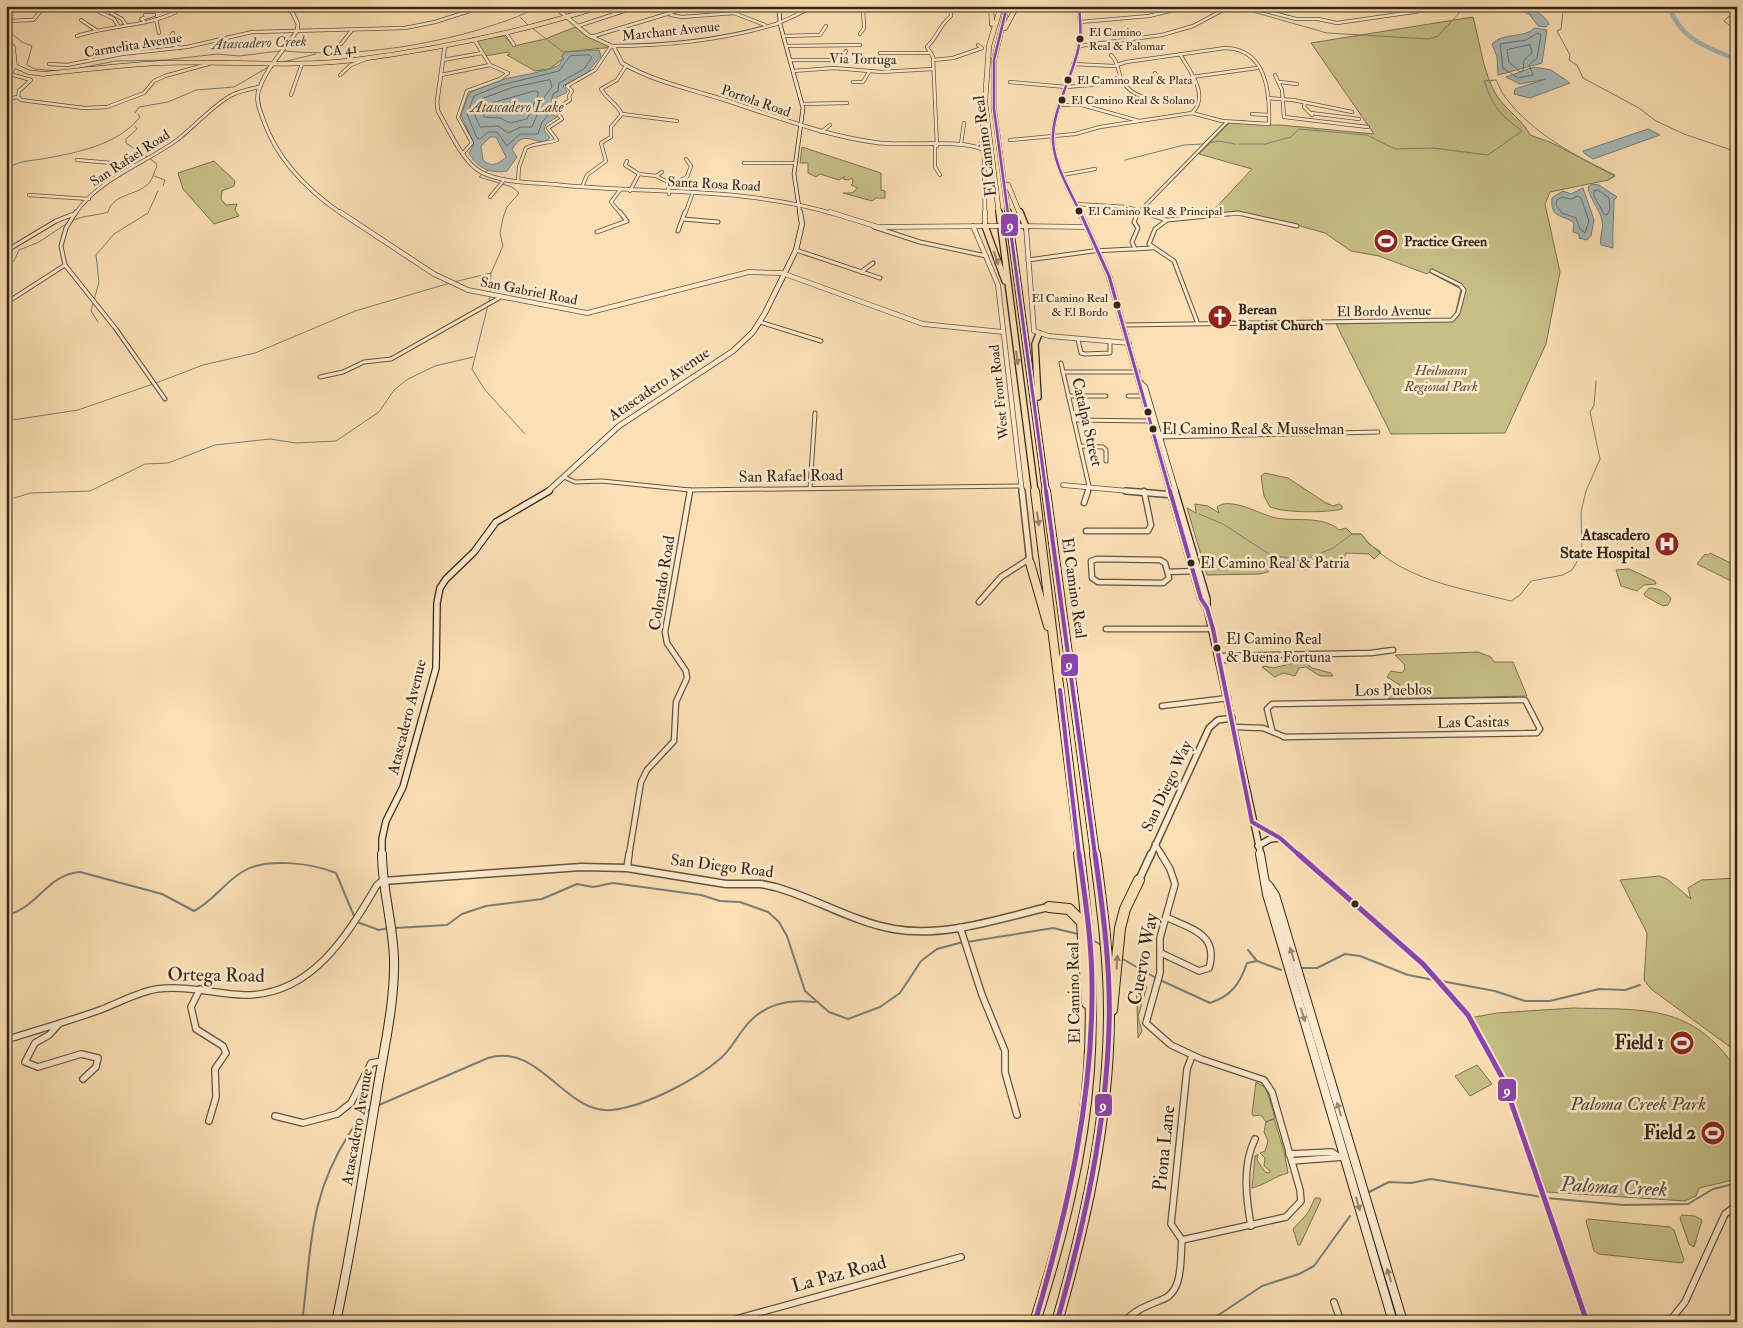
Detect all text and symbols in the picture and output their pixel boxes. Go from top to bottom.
street label: Marchant Avenue [621,17,721,45]
place label: El Camino Real & Palomar [1089,25,1165,54]
street label: Carmelita Avenue [83,29,183,61]
water label: Atascadero Creek [209,32,307,54]
marker: El Camino Real & Palomar [1075,34,1085,44]
street label: CA 41 [322,40,358,60]
street label: Via Tortuga [829,50,897,68]
place label: El Camino Real & Plata [1077,73,1193,88]
marker: El Camino Real & Plata [1063,75,1073,85]
street label: Portola Road [719,81,793,121]
place label: El Camino Real & Solano [1071,93,1195,108]
street label: El Camino Real [969,94,1001,198]
marker: El Camino Real & Solano [1057,95,1067,105]
water label: Atascadero Lake [469,98,564,117]
street label: San Rafael Road [87,126,173,190]
street label: Santa Rosa Road [667,173,761,195]
place label: El Camino Real & Principal [1088,204,1222,219]
marker: El Camino Real & Principal [1074,206,1084,216]
line badge: 9 [1000,213,1019,237]
text: 9 [1004,217,1014,234]
sports icon: Practice Green [1373,228,1399,254]
place label: Practice Green [1404,233,1488,250]
one-way arrow [993,250,1000,265]
street label: San Gabriel Road [479,273,579,309]
place label: El Camino Real & El Bordo [1032,291,1108,320]
marker: El Camino Real & El Bordo [1112,300,1122,310]
place label: Berean Baptist Church [1238,301,1324,335]
street label: El Bordo Avenue [1336,302,1432,320]
church icon: Berean Baptist Church [1207,304,1233,330]
street label: Atascadero Avenue [604,342,714,426]
street label: West Front Road [986,344,1013,441]
one-way arrow [1013,350,1021,366]
park label: Heilmann Regional Park [1403,362,1478,395]
street label: Catalpa Street [1066,376,1107,469]
unlabelled marker [1143,407,1153,417]
place label: El Camino Real & Musselman [1162,420,1345,439]
marker: El Camino Real & Musselman [1148,424,1158,434]
street label: San Rafael Road [739,465,844,487]
one-way arrow [1034,512,1042,528]
place label: Atascadero State Hospital [1560,525,1651,564]
hospital icon: Atascadero State Hospital [1654,531,1680,557]
street label: Colorado Road [645,534,679,632]
street label: El Camino Real [1057,536,1091,640]
place label: El Camino Real & Patria [1200,554,1350,573]
marker: El Camino Real & Patria [1186,558,1196,568]
place label: El Camino Real & Buena Fortuna [1226,630,1332,667]
marker: El Camino Real & Buena Fortuna [1212,643,1222,653]
line badge: 9 [1060,653,1079,677]
text: 9 [1063,656,1073,673]
street label: Atascadero Avenue [383,657,431,778]
street label: Los Pueblos [1354,679,1432,701]
street label: Las Casitas [1437,711,1509,733]
street label: San Diego Way [1137,736,1197,835]
street label: San Diego Road [669,850,775,882]
unlabelled marker [1350,899,1360,909]
street label: Cuervo Way [1122,910,1164,1007]
street label: El Camino Real [1063,942,1085,1044]
one-way arrow [1288,946,1296,961]
one-way arrow [1114,953,1122,969]
street label: Ortega Road [167,962,266,988]
one-way arrow [1299,1008,1307,1023]
sports icon: Field 1 [1669,1030,1695,1056]
place label: Field 1 [1614,1031,1664,1055]
street label: Atascadero Avenue [337,1067,377,1188]
line badge: 9 [1497,1078,1517,1102]
text: 9 [1501,1082,1511,1099]
park label: Paloma Creek Park [1569,1092,1706,1116]
line badge: 9 [1094,1093,1113,1117]
text: 9 [1097,1097,1107,1114]
one-way arrow [1335,1102,1343,1117]
street label: Piona Lane [1148,1104,1180,1192]
sports icon: Field 2 [1700,1120,1726,1146]
place label: Field 2 [1644,1121,1696,1145]
water label: Paloma Creek [1559,1171,1668,1203]
one-way arrow [1355,1196,1363,1211]
street label: La Paz Road [789,1250,890,1298]
one-way arrow [1384,1267,1392,1282]

